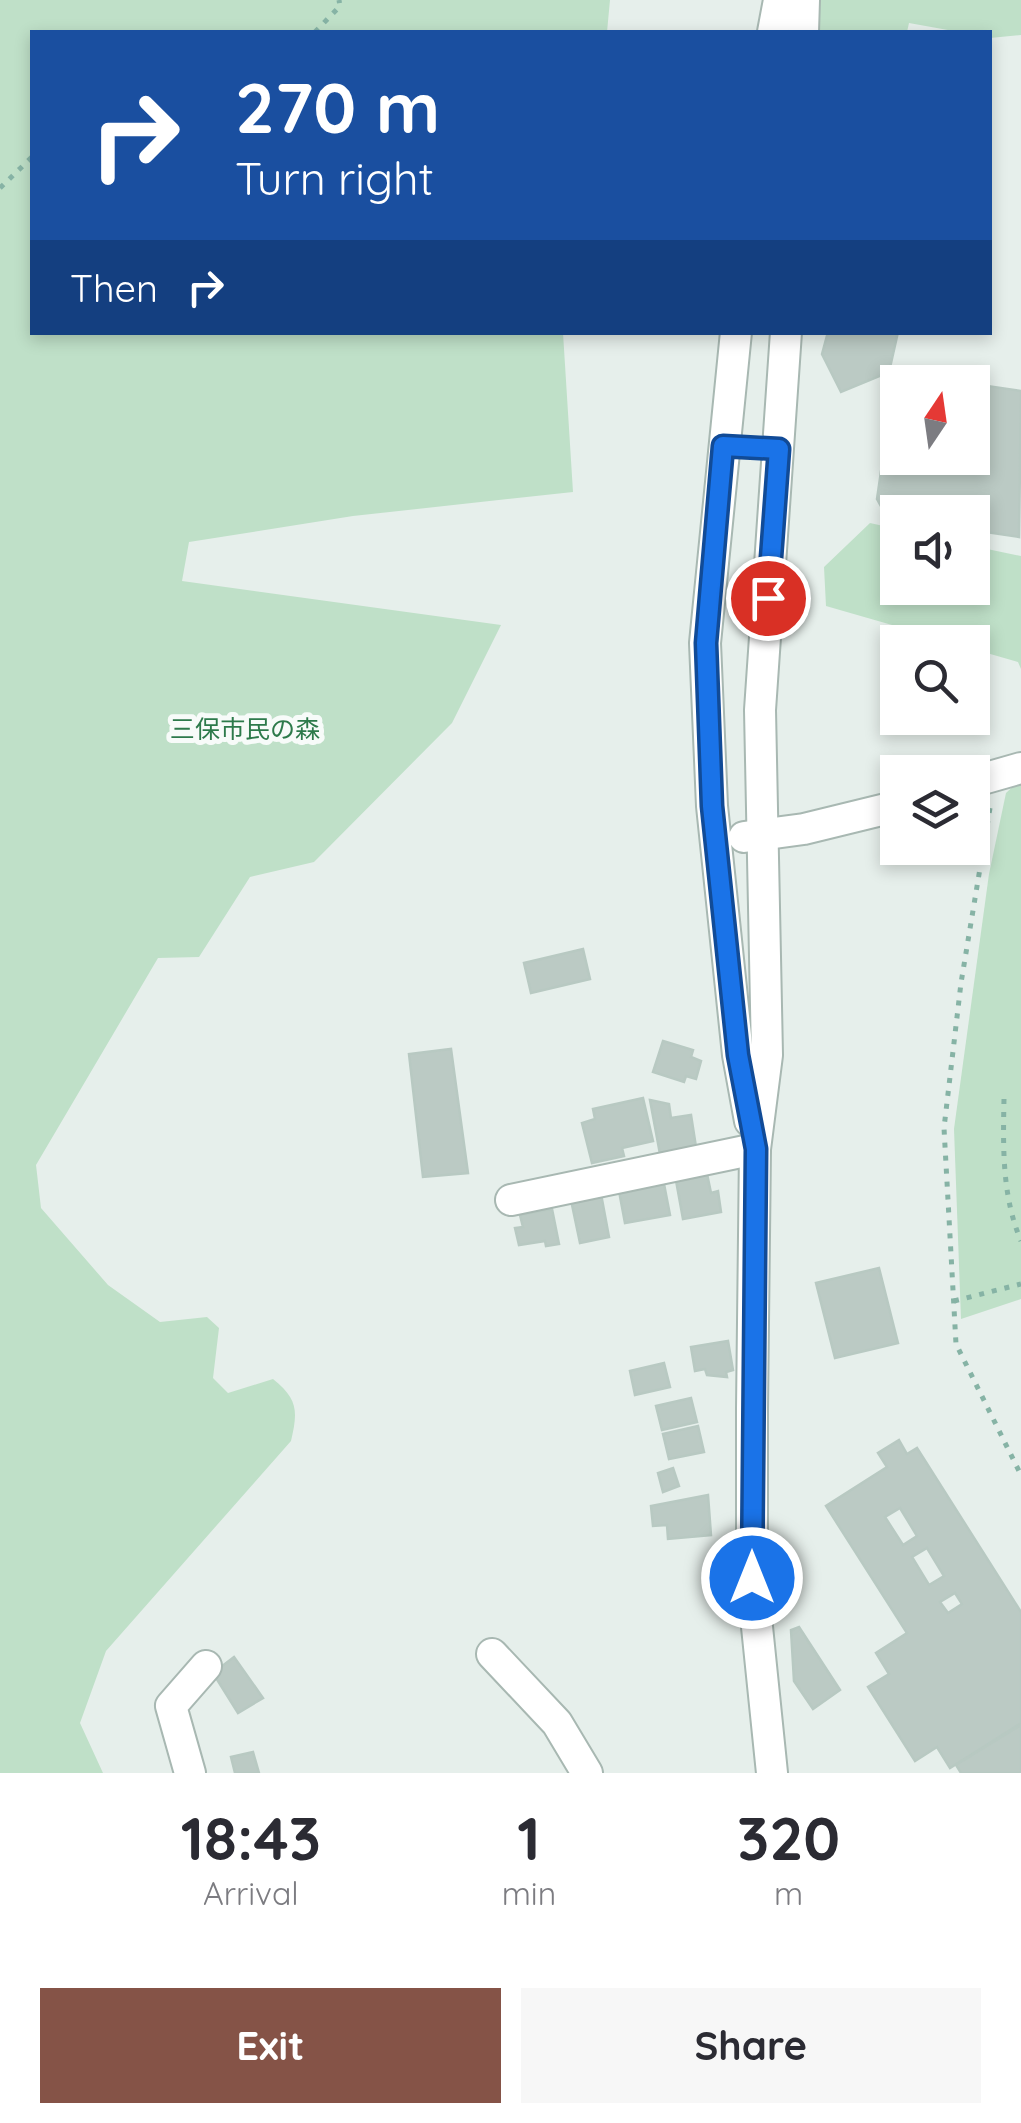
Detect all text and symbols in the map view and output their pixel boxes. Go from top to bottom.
text: 270 m [235,63,440,151]
icon: right [70,70,200,200]
text: Turn right [235,150,434,206]
icon: right [178,260,233,315]
text: Then [70,264,158,312]
north arrow [880,365,990,475]
map controls [880,365,990,865]
button: sound [880,495,990,605]
pin [726,556,811,641]
icon: arrive [741,571,796,626]
button: search [880,625,990,735]
park label: 三保市民の森 [170,713,320,744]
button: layers [880,755,990,865]
position arrow [700,1526,804,1630]
text: 18:43 [181,1800,321,1875]
text: 1 [517,1800,541,1875]
text: 320 [737,1800,840,1875]
text: Arrival [203,1873,299,1913]
text: min [502,1873,556,1913]
text: m [774,1873,803,1913]
button: Exit [40,1988,501,2103]
button: Share [521,1988,981,2103]

